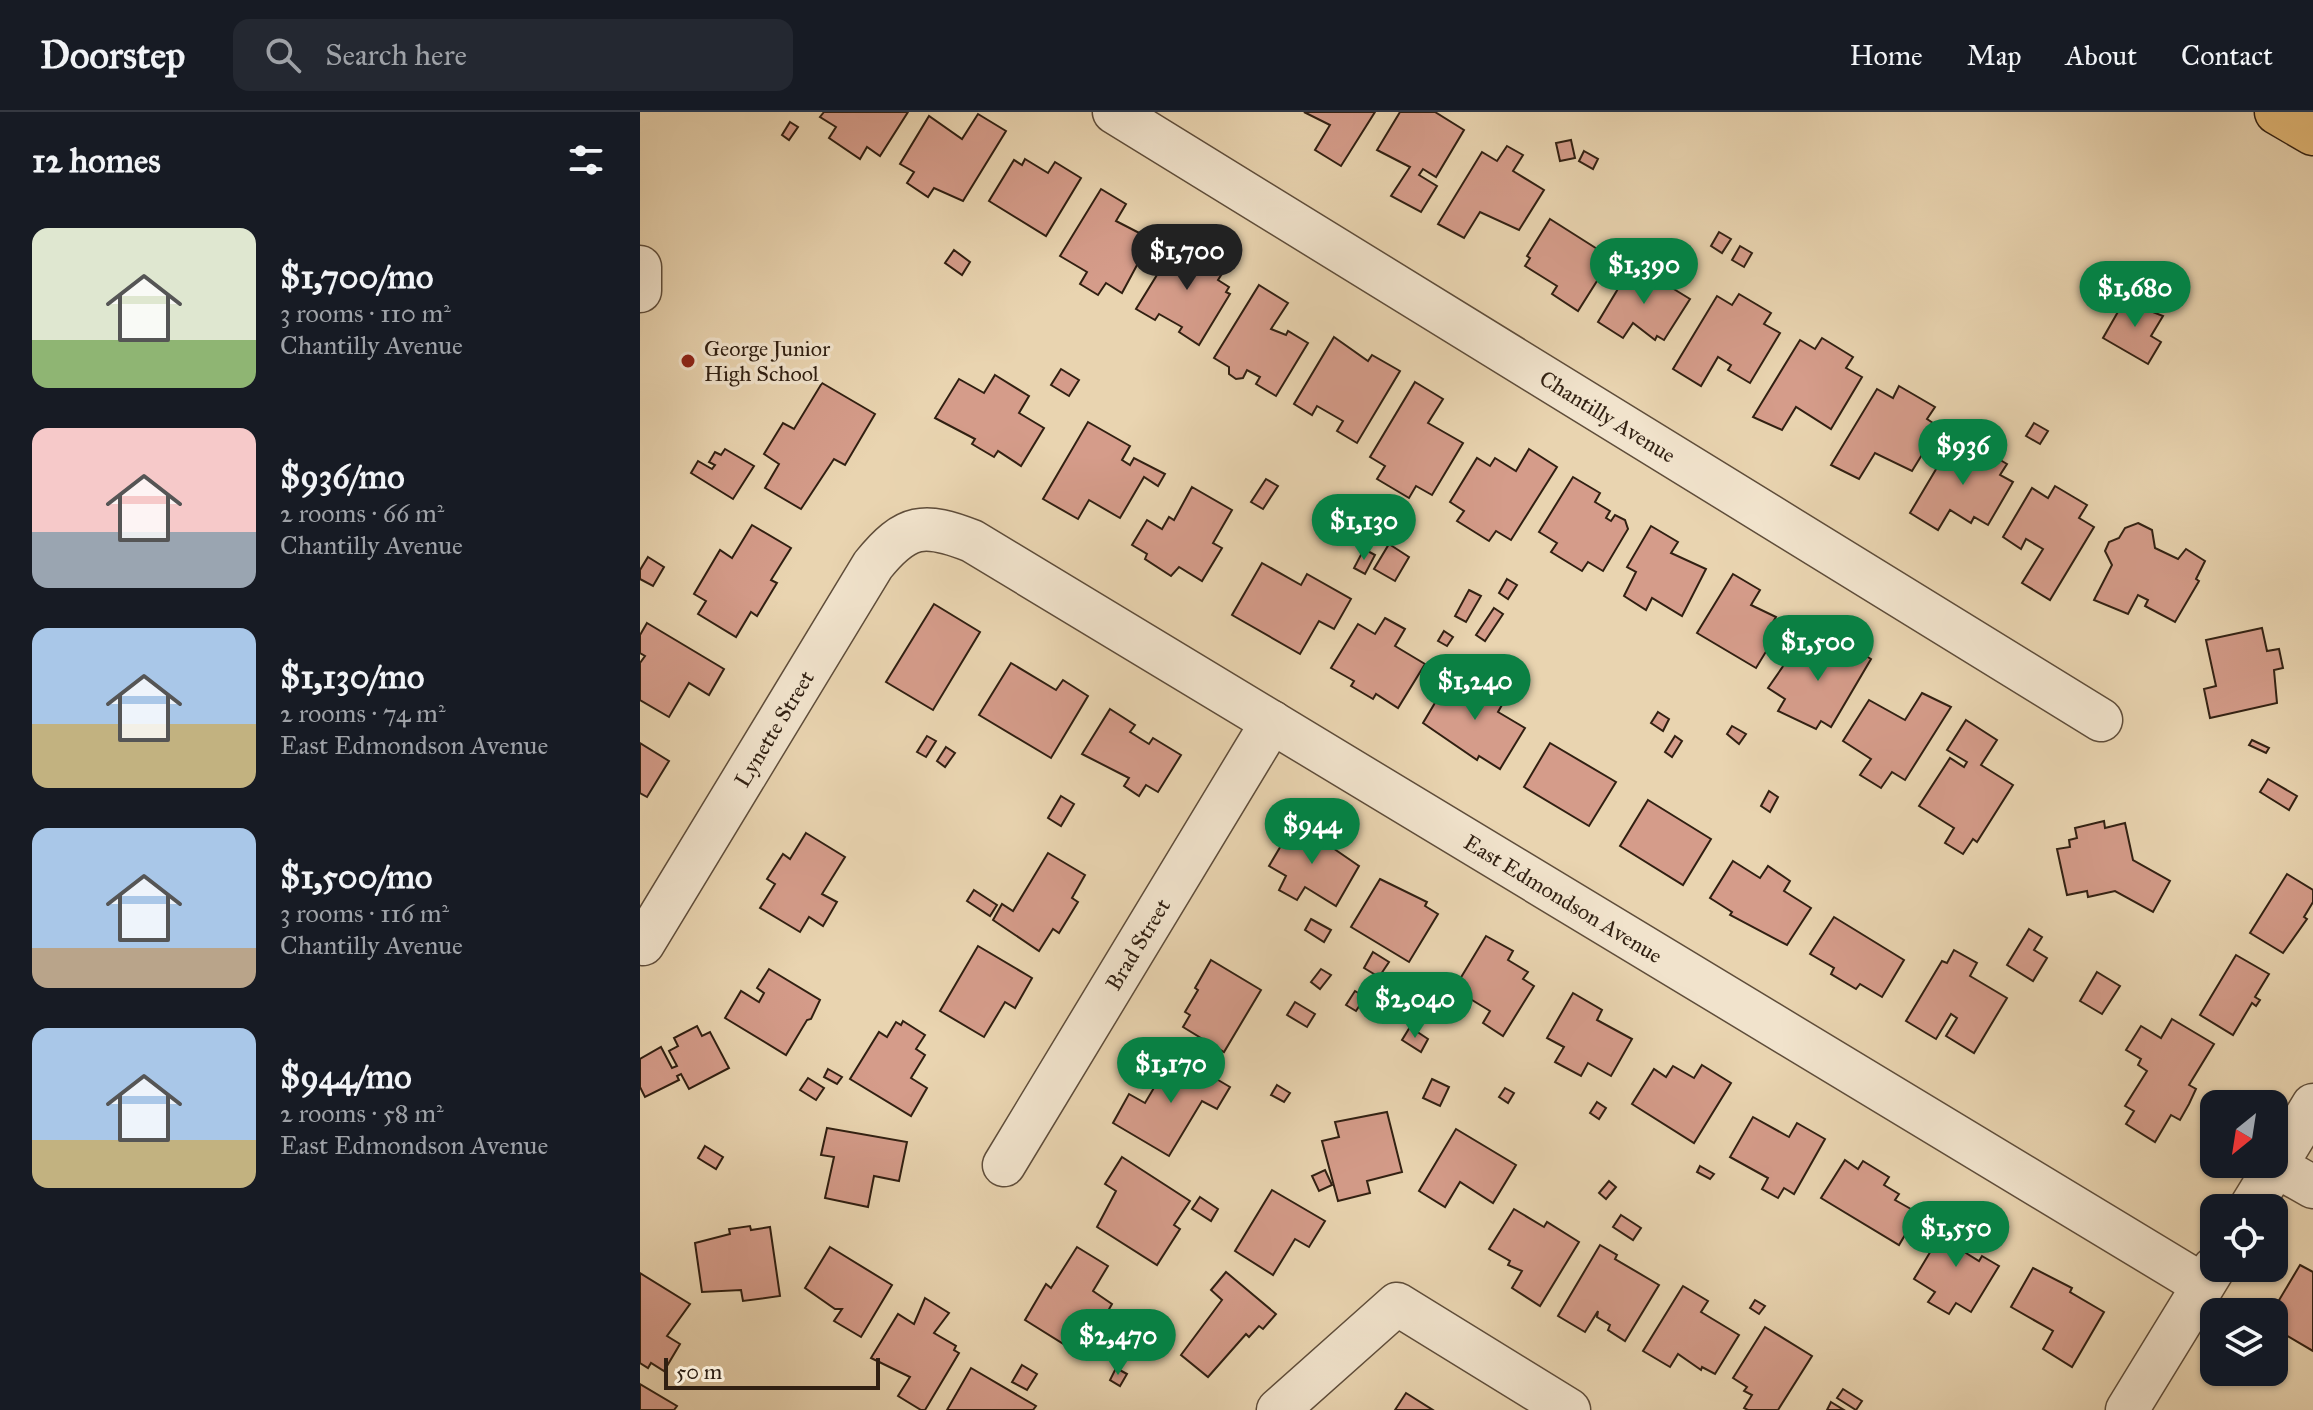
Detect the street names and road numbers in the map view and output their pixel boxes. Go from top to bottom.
street label: Chantilly Avenue [1535,365,1681,469]
street label: Lynette Street [728,665,820,792]
street label: East Edmondson Avenue [1459,829,1667,969]
street label: Brad Street [1100,893,1176,995]

